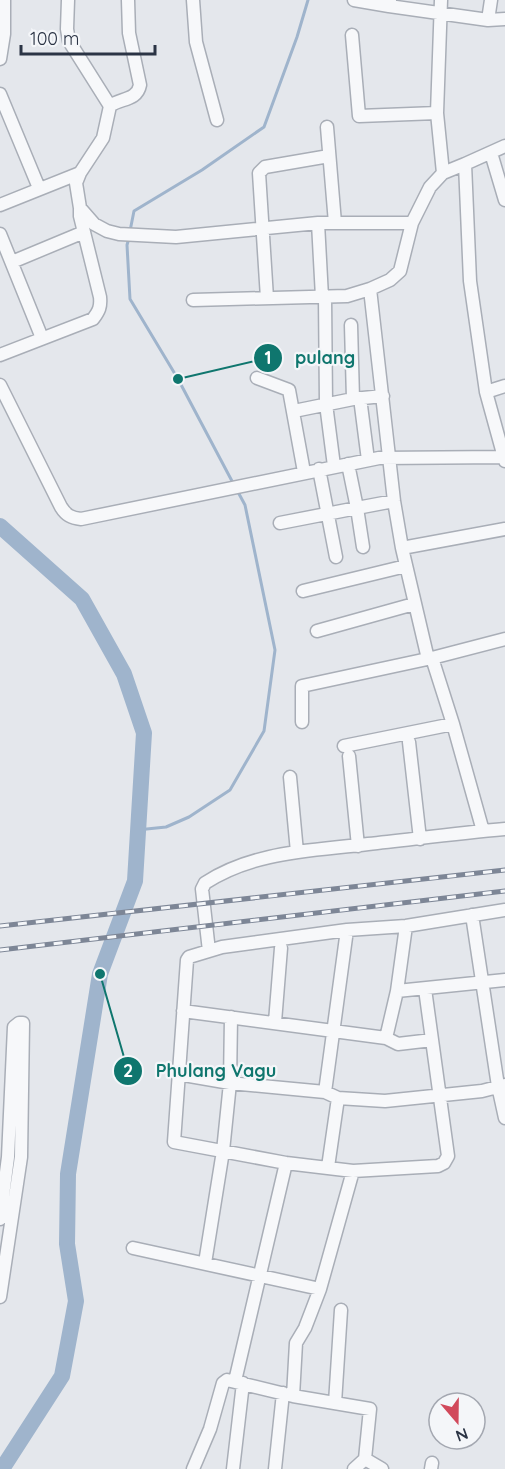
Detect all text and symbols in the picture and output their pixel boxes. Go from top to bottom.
scale bar [21,18,154,56]
text: 100 m [30,27,79,50]
callout: pulang [253,340,367,376]
text: 1 [264,346,272,369]
text: pulang [295,346,355,369]
callout: Phulang Vagu [113,1053,288,1089]
text: 2 [123,1059,133,1082]
text: Phulang Vagu [156,1059,276,1082]
north arrow [427,1391,487,1451]
text: N [453,1424,471,1447]

